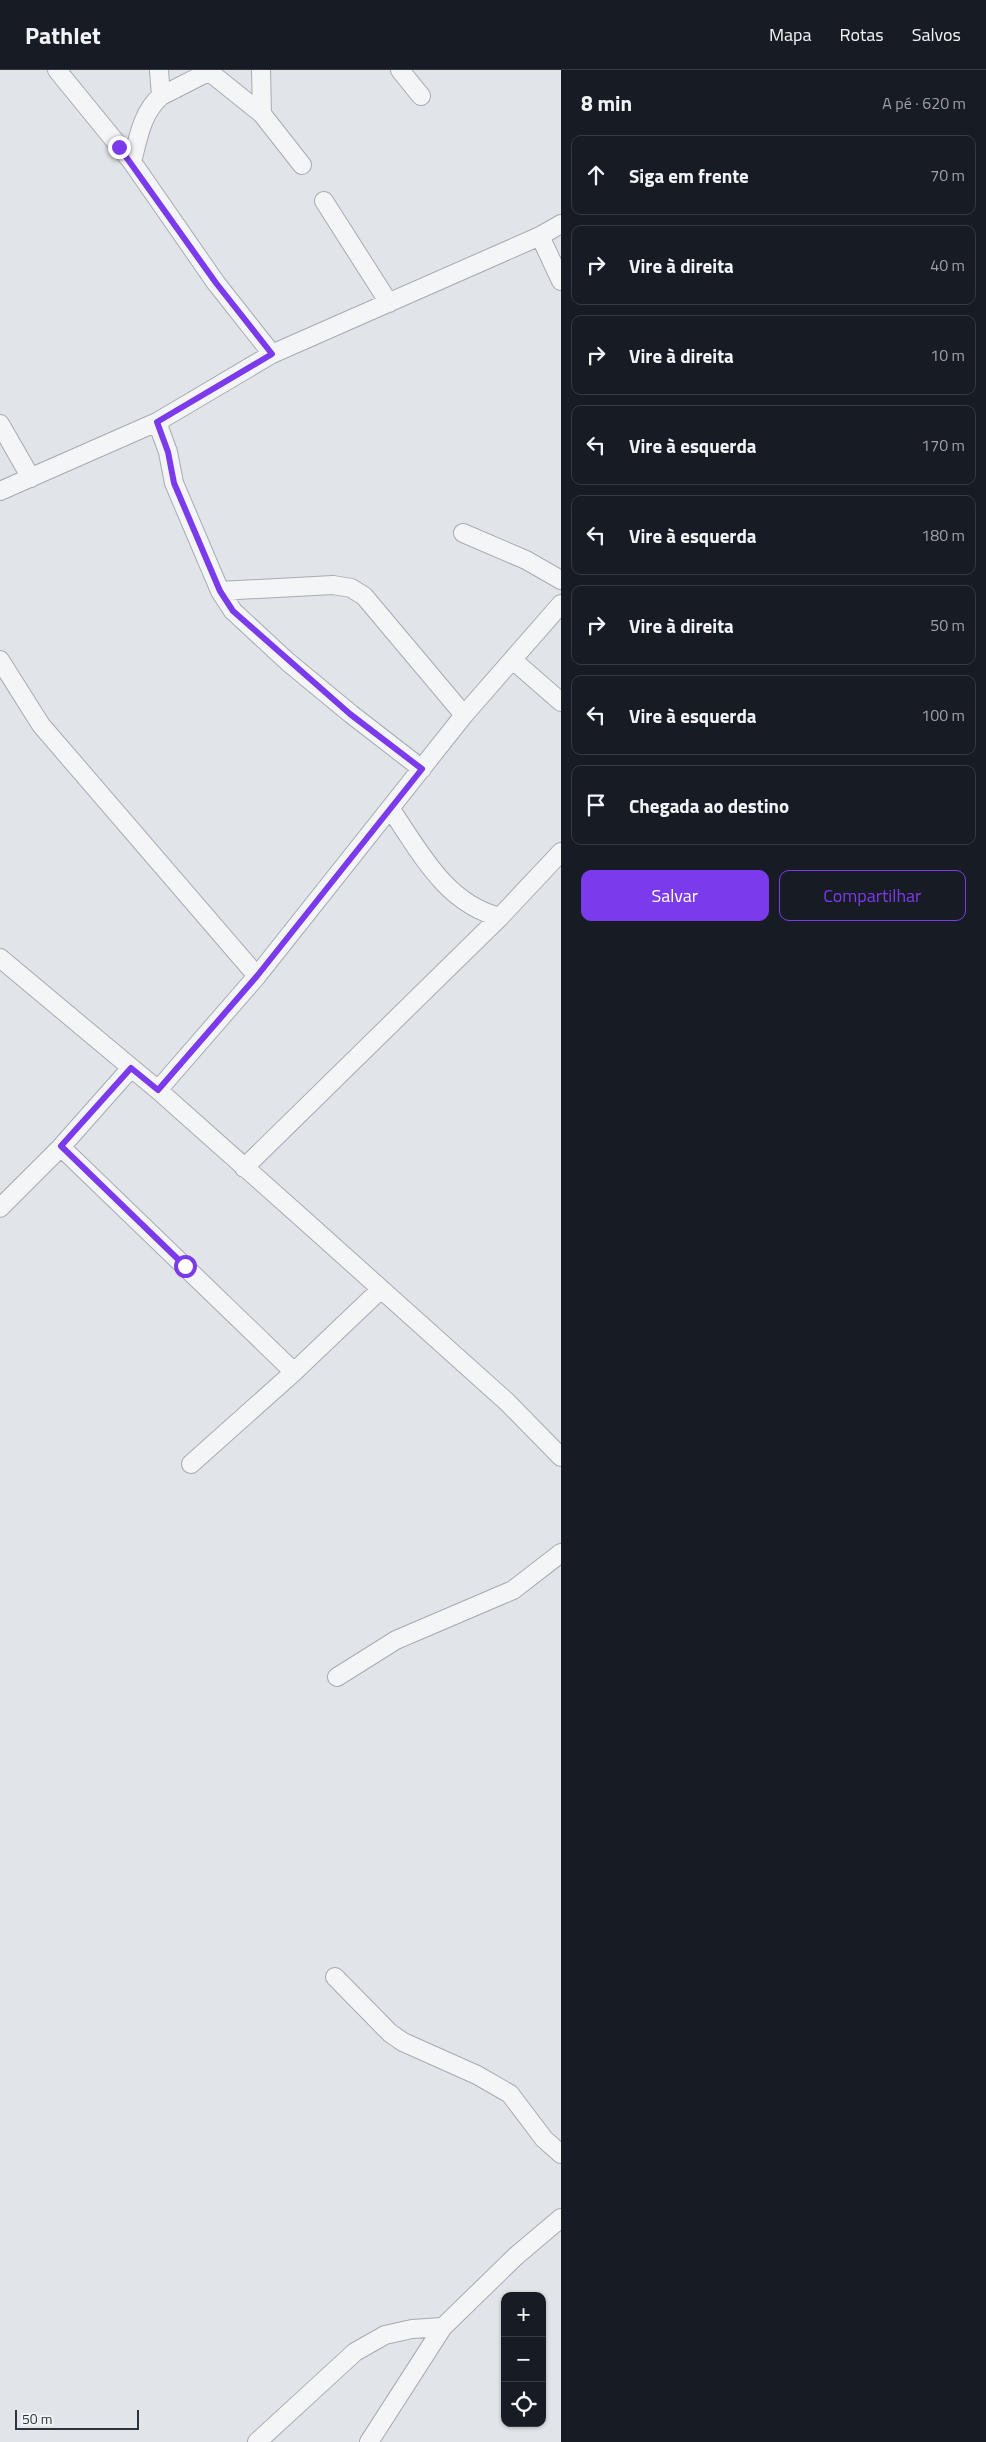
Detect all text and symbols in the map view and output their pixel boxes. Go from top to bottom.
text: Pathlet [25,17,101,53]
text: Mapa [769,21,812,48]
text: Rotas [840,21,884,48]
text: Salvos [912,21,961,48]
text: 8 min [581,87,632,119]
text: A pé · 620 m [882,91,966,115]
route end [108,136,131,159]
icon: ahead [582,161,610,189]
text: Siga em frente [629,161,749,190]
text: 70 m [930,163,965,187]
icon: right [582,251,610,279]
text: Vire à direita [629,251,734,280]
text: 40 m [930,253,965,277]
icon: right [582,341,610,369]
text: Vire à direita [629,341,734,370]
text: 10 m [930,343,965,367]
icon: left [582,431,610,459]
text: Vire à esquerda [629,431,757,460]
text: 170 m [921,433,965,457]
icon: left [582,521,610,549]
text: Vire à esquerda [629,521,757,550]
text: 180 m [921,523,965,547]
icon: right [582,611,610,639]
text: Vire à direita [629,611,734,640]
text: 50 m [930,613,965,637]
icon: left [582,701,610,729]
text: Vire à esquerda [629,701,757,730]
text: 100 m [921,703,965,727]
icon: arrive [582,791,610,819]
text: Chegada ao destino [629,791,789,820]
button: Salvar [581,870,769,921]
button: Compartilhar [779,870,966,921]
route start [174,1255,197,1278]
map controls [501,2292,546,2427]
button: + [501,2292,546,2337]
button: − [501,2337,546,2382]
button: locate [501,2382,546,2427]
scale bar [15,2407,139,2430]
text: 50 m [22,2408,52,2429]

